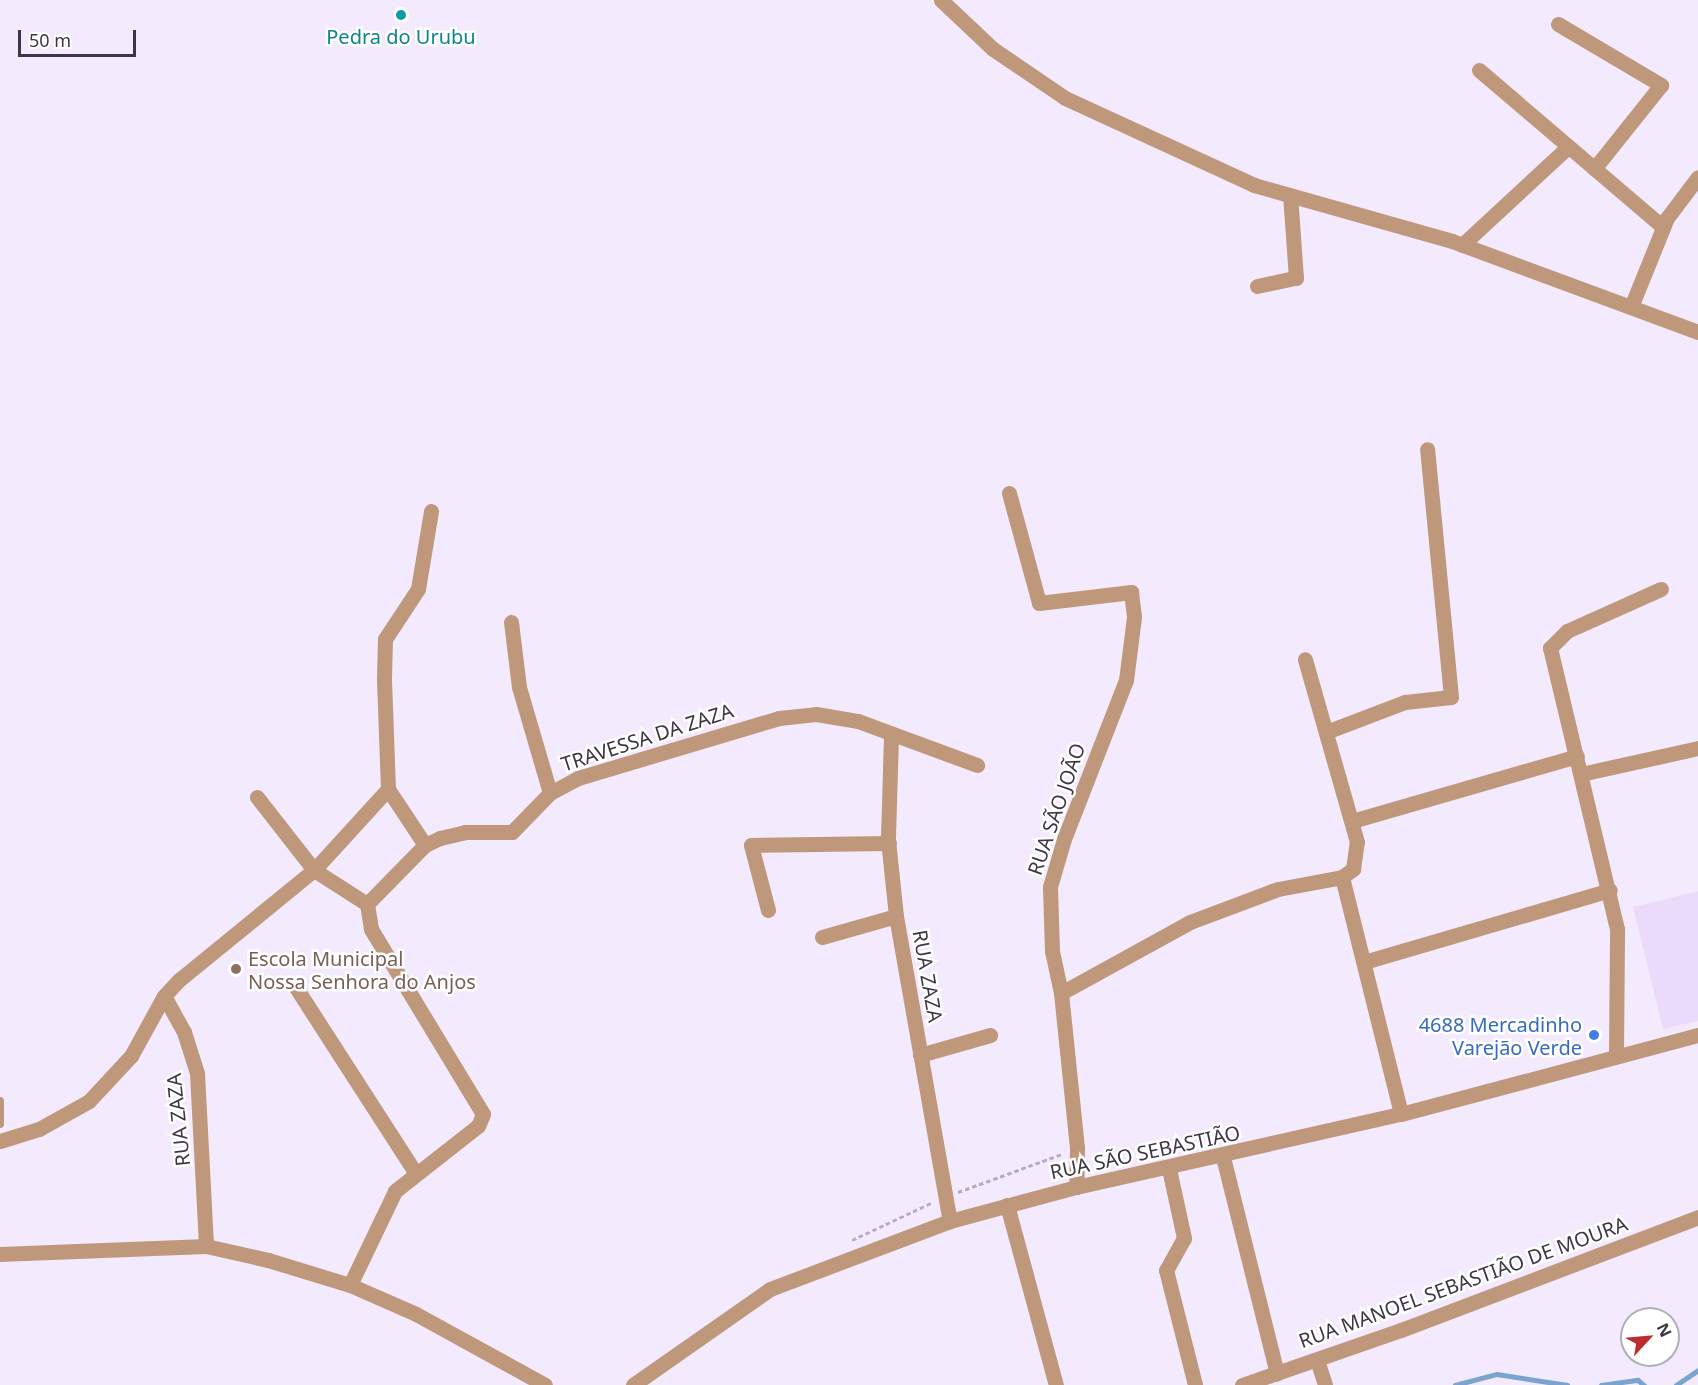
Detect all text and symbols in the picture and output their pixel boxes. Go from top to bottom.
marker: Pedra do Urubu [394,8,408,22]
scale bar [21,18,140,56]
place label: Pedra do Urubu [326,24,476,48]
text: 50 m [29,28,71,52]
street label: TRAVESSA DA ZAZA [558,698,736,776]
street label: RUA SÃO JOÃO [1022,740,1090,878]
street label: RUA ZAZA [908,928,948,1024]
place label: Escola Municipal Nossa Senhora do Anjos [248,946,476,993]
marker: Escola Municipal Nossa Senhora do Anjos [229,962,243,976]
place label: 4688 Mercadinho Varejão Verde [1419,1012,1582,1059]
marker: 4688 Mercadinho Varejão Verde [1587,1028,1601,1042]
street label: RUA ZAZA [161,1072,195,1168]
street label: RUA SÃO SEBASTIÃO [1048,1120,1242,1184]
street label: RUA MANOEL SEBASTIÃO DE MOURA [1295,1211,1631,1353]
north arrow [1620,1307,1680,1367]
text: N [1652,1319,1677,1341]

